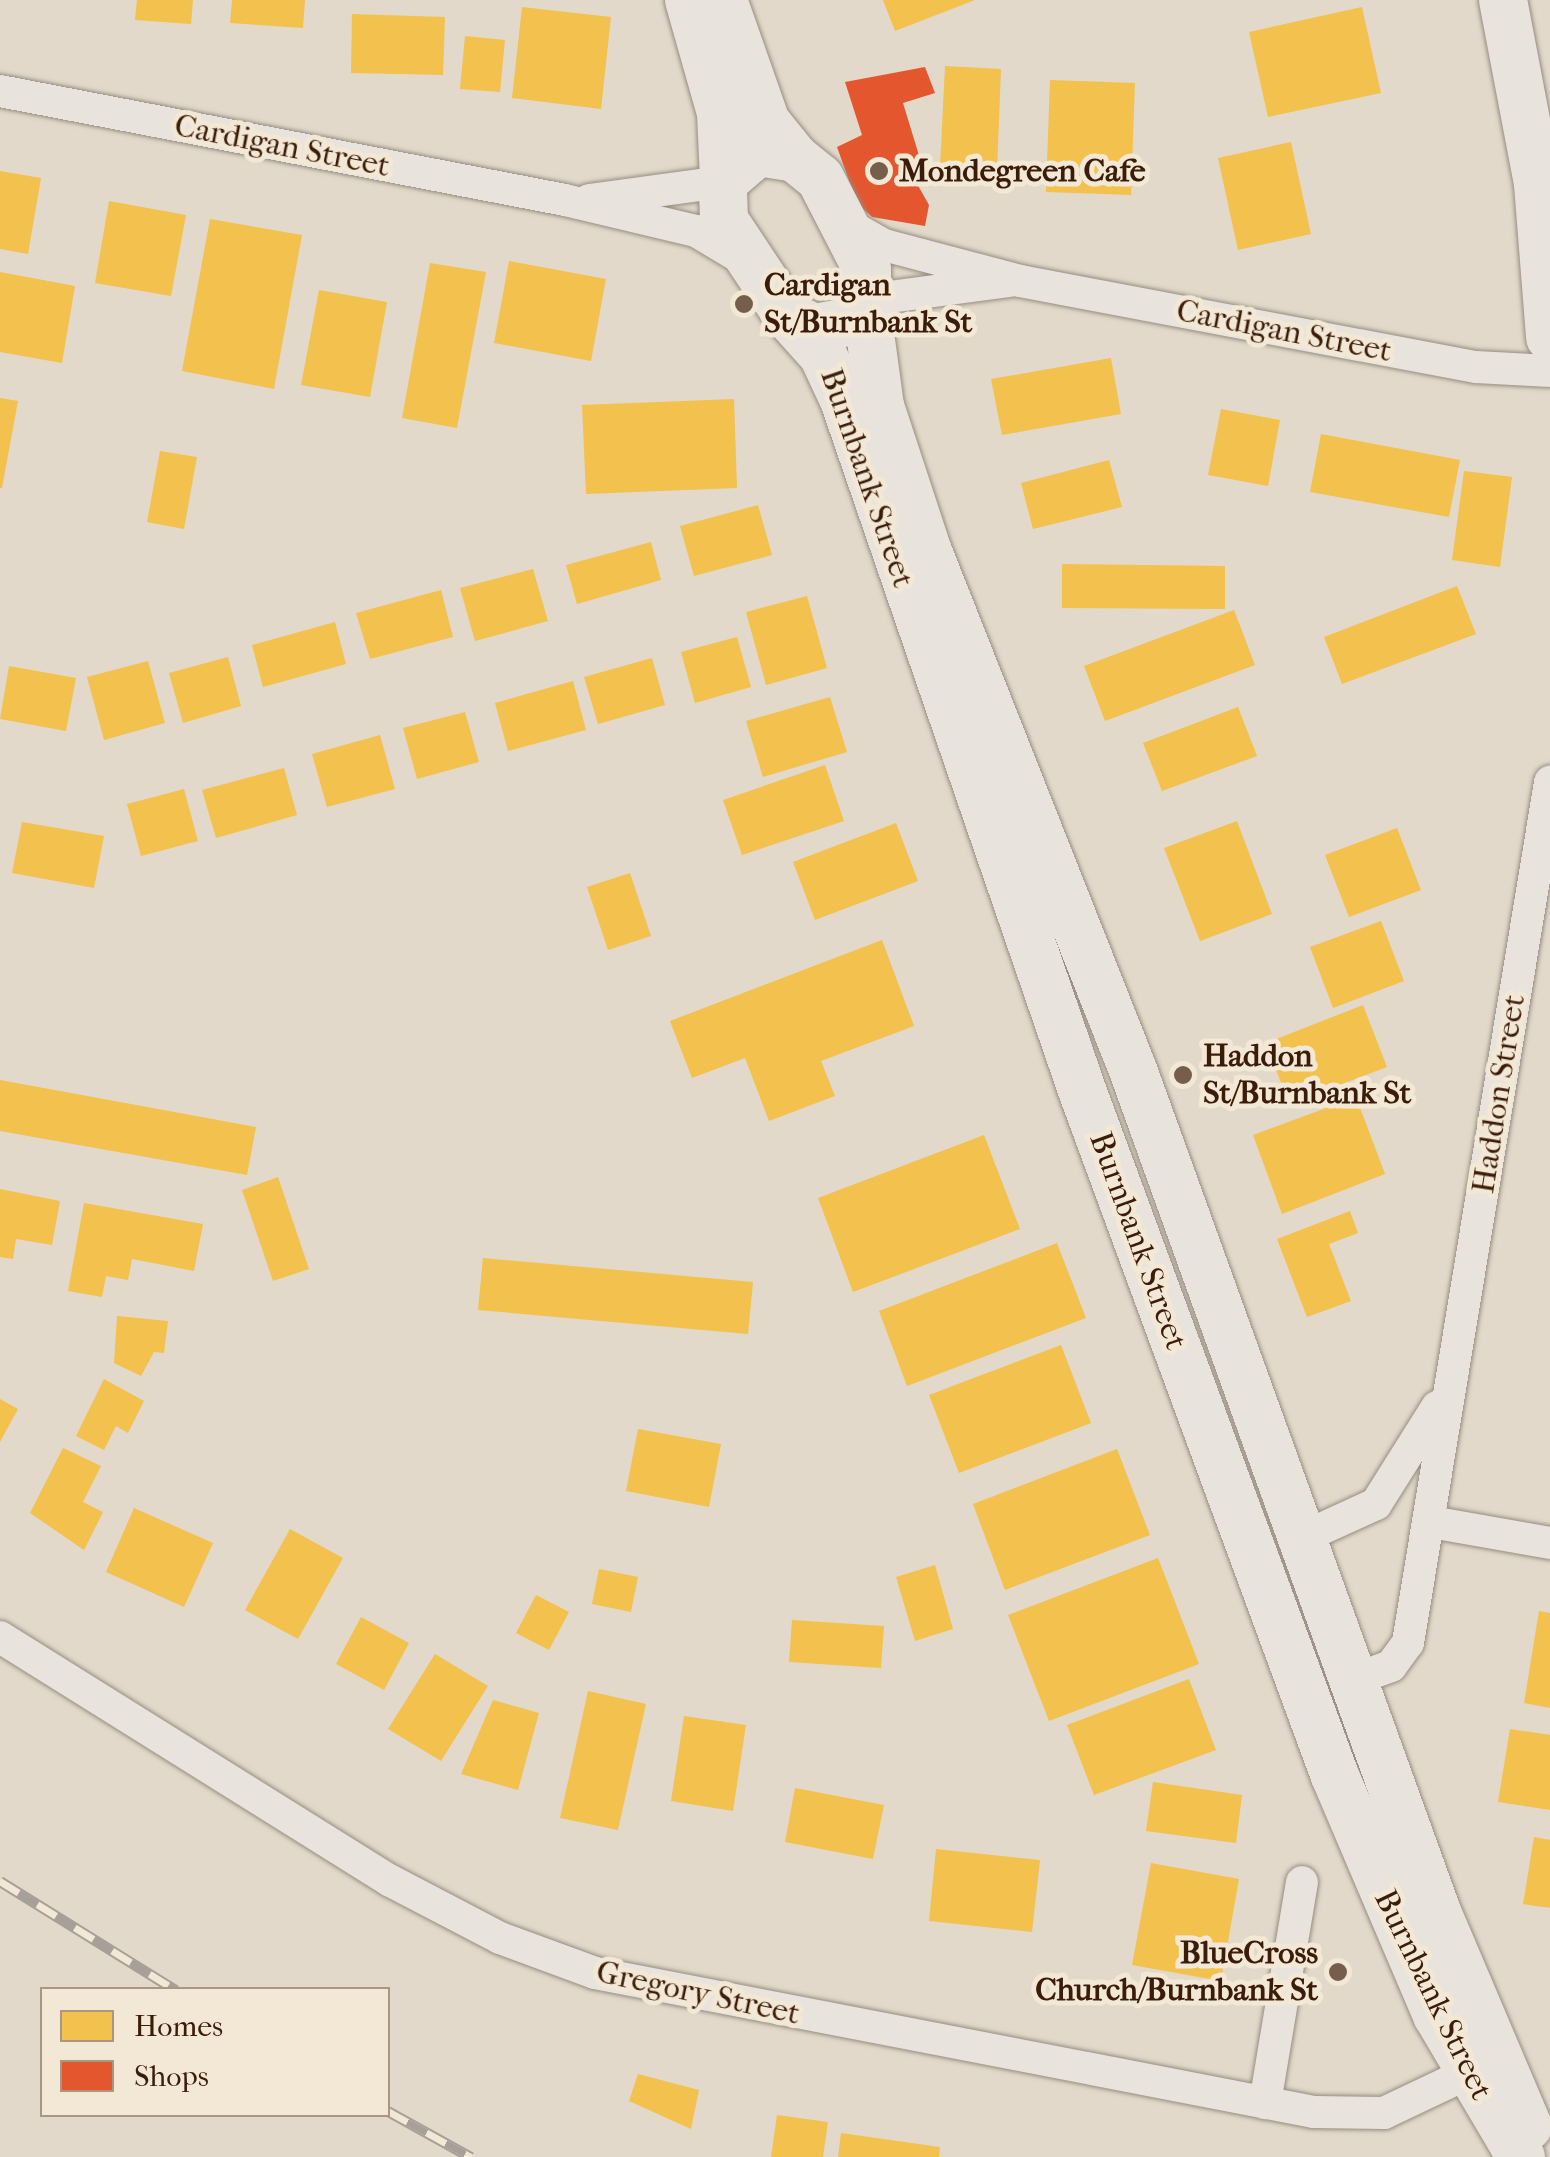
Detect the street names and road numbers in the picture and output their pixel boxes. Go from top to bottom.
street label: Cardigan Street [171,106,393,186]
street label: Cardigan Street [1173,291,1395,371]
street label: Burnbank Street [812,364,922,592]
street label: Haddon Street [1464,992,1534,1196]
street label: Burnbank Street [1081,1127,1195,1355]
street label: Burnbank Street [1366,1884,1500,2106]
street label: Gregory Street [593,1953,803,2033]

